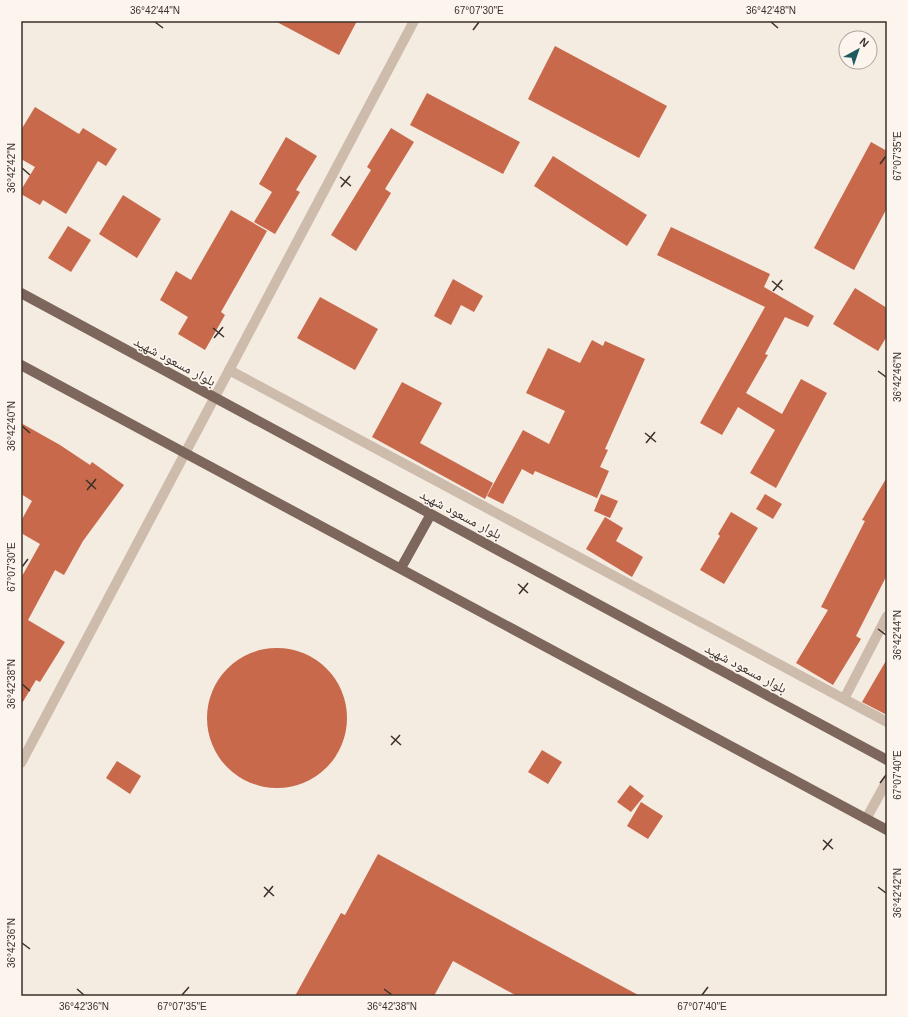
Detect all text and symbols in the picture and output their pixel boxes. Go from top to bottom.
text: 36°42'44"N [130,5,180,16]
text: 67°07'30"E [454,5,504,16]
text: 36°42'48"N [746,5,796,16]
north arrow [838,30,878,70]
text: N [858,35,871,50]
text: 67°07'35"E [892,131,903,181]
text: 36°42'42"N [6,143,17,193]
street label: بلوار مسعود شهید [131,333,219,390]
text: 36°42'46"N [892,352,903,402]
text: 36°42'40"N [6,401,17,451]
street label: بلوار مسعود شهید [417,486,505,543]
text: 67°07'30"E [6,542,17,592]
text: 36°42'44"N [892,610,903,660]
street label: بلوار مسعود شهید [702,640,790,697]
text: 36°42'38"N [6,659,17,709]
text: 67°07'40"E [892,750,903,800]
text: 36°42'42"N [892,868,903,918]
text: 36°42'36"N [6,918,17,968]
text: 36°42'36"N [59,1001,109,1012]
text: 67°07'35"E [157,1001,207,1012]
text: 36°42'38"N [367,1001,417,1012]
text: 67°07'40"E [677,1001,727,1012]

